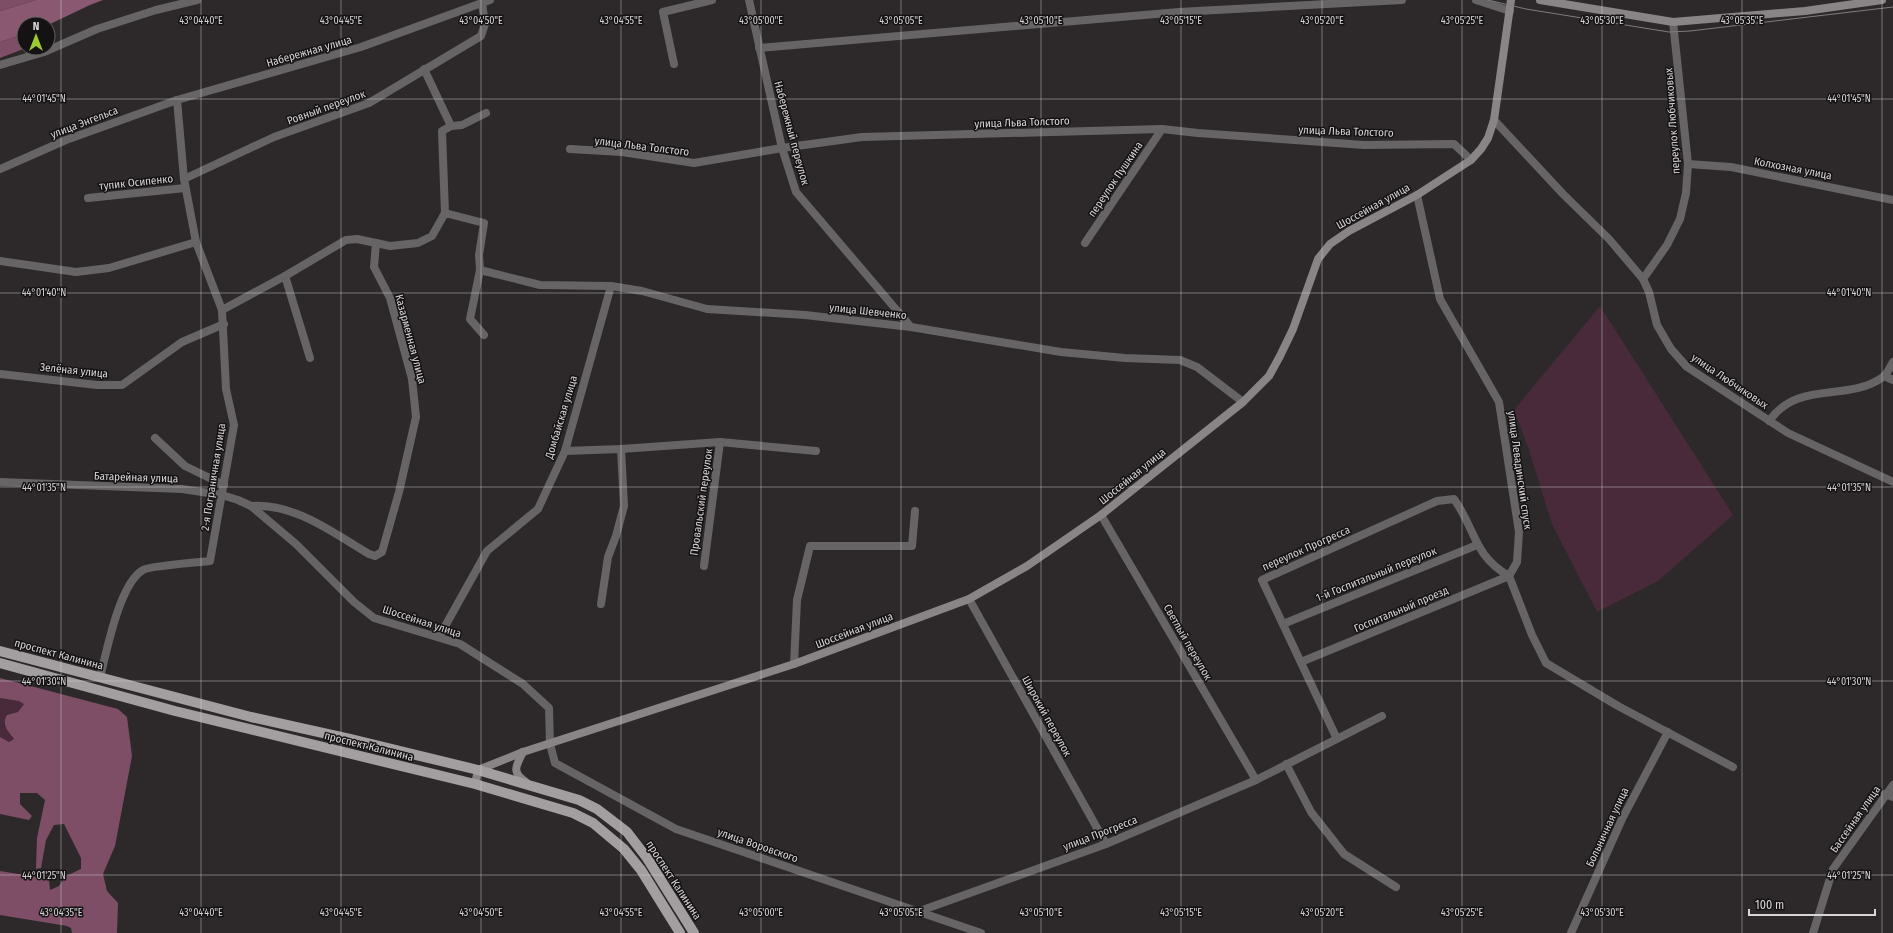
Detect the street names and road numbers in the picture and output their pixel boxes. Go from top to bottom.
street label: Набережная улица [265,33,353,70]
street label: переулок Любчиковых [1662,67,1683,174]
street label: Набережный переулок [771,80,812,187]
street label: Ровный переулок [285,87,368,128]
street label: улица Энгельса [49,104,120,141]
street label: улица Льва Толстого [974,114,1070,131]
street label: улица Льва Толстого [1298,123,1394,140]
street label: улица Льва Толстого [594,134,690,159]
street label: переулок Пушкина [1085,139,1145,219]
street label: Колхозная улица [1753,155,1833,182]
street label: тупик Осипенко [98,172,174,193]
street label: Шоссейная улица [1334,181,1412,232]
street label: Казарменная улица [392,293,429,385]
street label: улица Шевченко [829,301,907,322]
street label: улица Любчиковых [1689,351,1771,412]
street label: Зелёная улица [39,360,109,381]
street label: Домбайская улица [542,374,580,461]
street label: улица Левадинский спуск [1505,410,1534,531]
street label: 2-я Пограничная улица [199,422,228,532]
street label: Шоссейная улица [1096,446,1168,507]
street label: Провальский переулок [688,447,716,556]
street label: Батарейная улица [94,470,178,485]
street label: переулок Прогресса [1260,523,1352,574]
street label: 1-й Госпитальный переулок [1314,544,1439,605]
street label: Госпитальный проезд [1352,584,1451,635]
street label: Светлый переулок [1161,602,1215,683]
street label: Шоссейная улица [381,603,463,640]
street label: Шоссейная улица [814,610,895,651]
street label: проспект Калинина [13,636,105,673]
street label: Широкий переулок [1019,674,1074,760]
street label: проспект Калинина [323,729,415,764]
street label: Бассейная улица [1828,783,1883,855]
street label: Больничная улица [1583,785,1632,869]
street label: улица Прогресса [1061,813,1139,854]
street label: улица Воровского [716,826,800,865]
street label: проспект Калинина [643,838,704,922]

